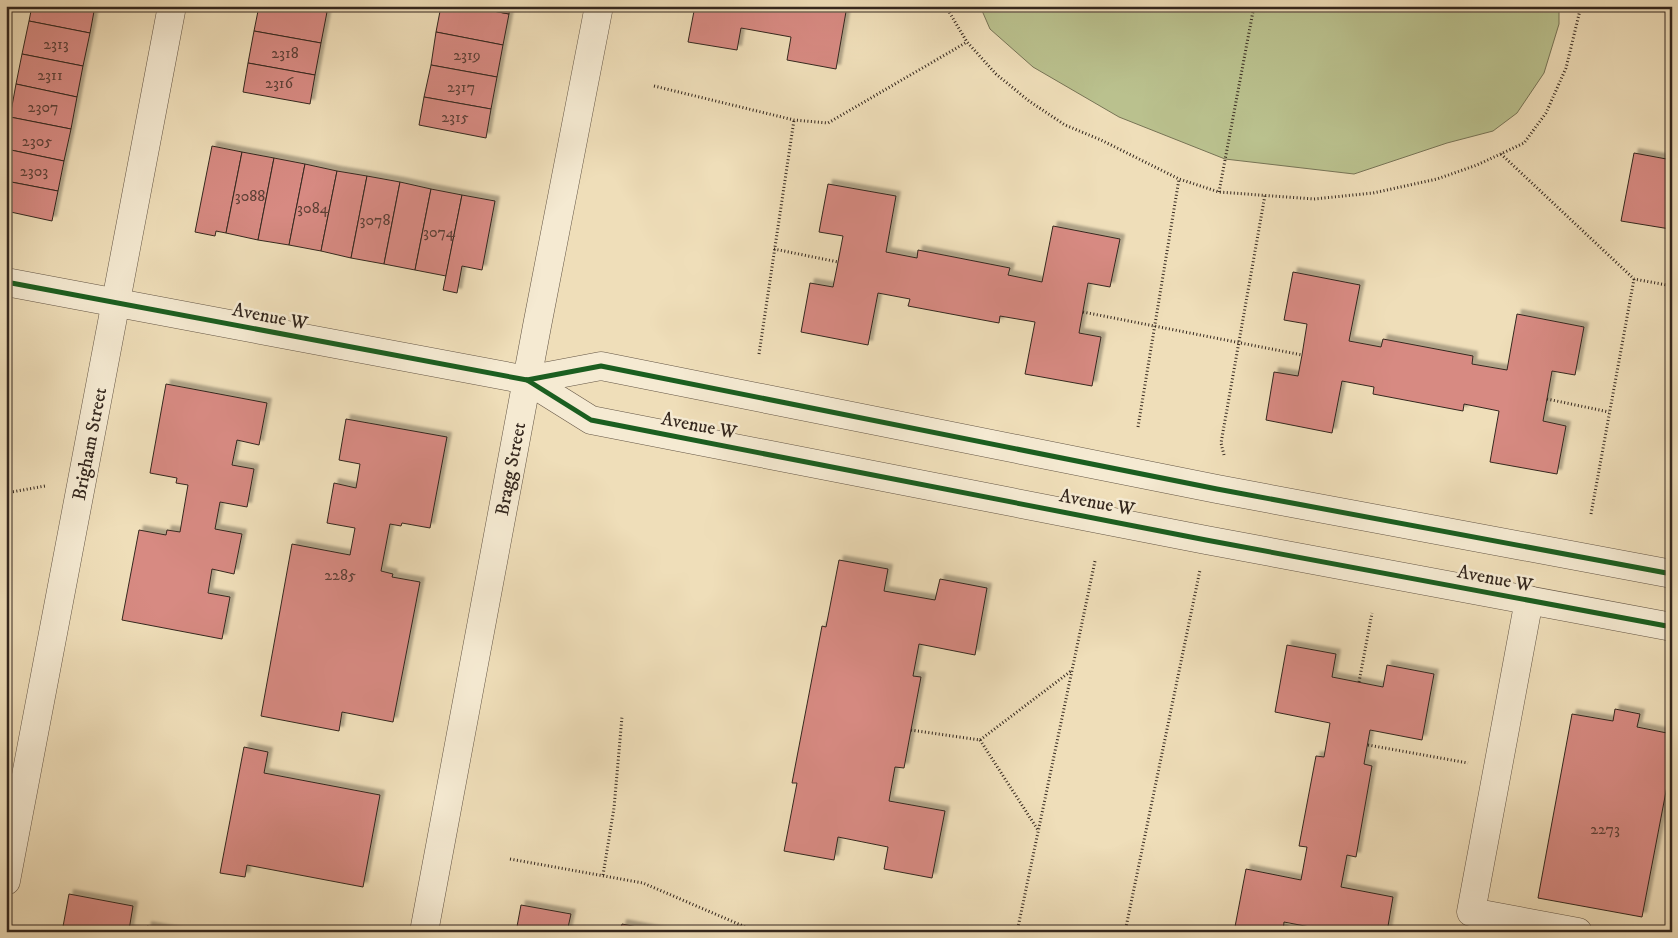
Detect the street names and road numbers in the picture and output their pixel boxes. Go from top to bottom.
street label: Avenue W [230,298,310,336]
street label: Brigham Street [68,386,112,502]
street label: Avenue W [659,407,739,445]
street label: Bragg Street [491,420,531,518]
street label: Avenue W [1057,484,1137,522]
street label: Avenue W [1455,560,1535,598]

